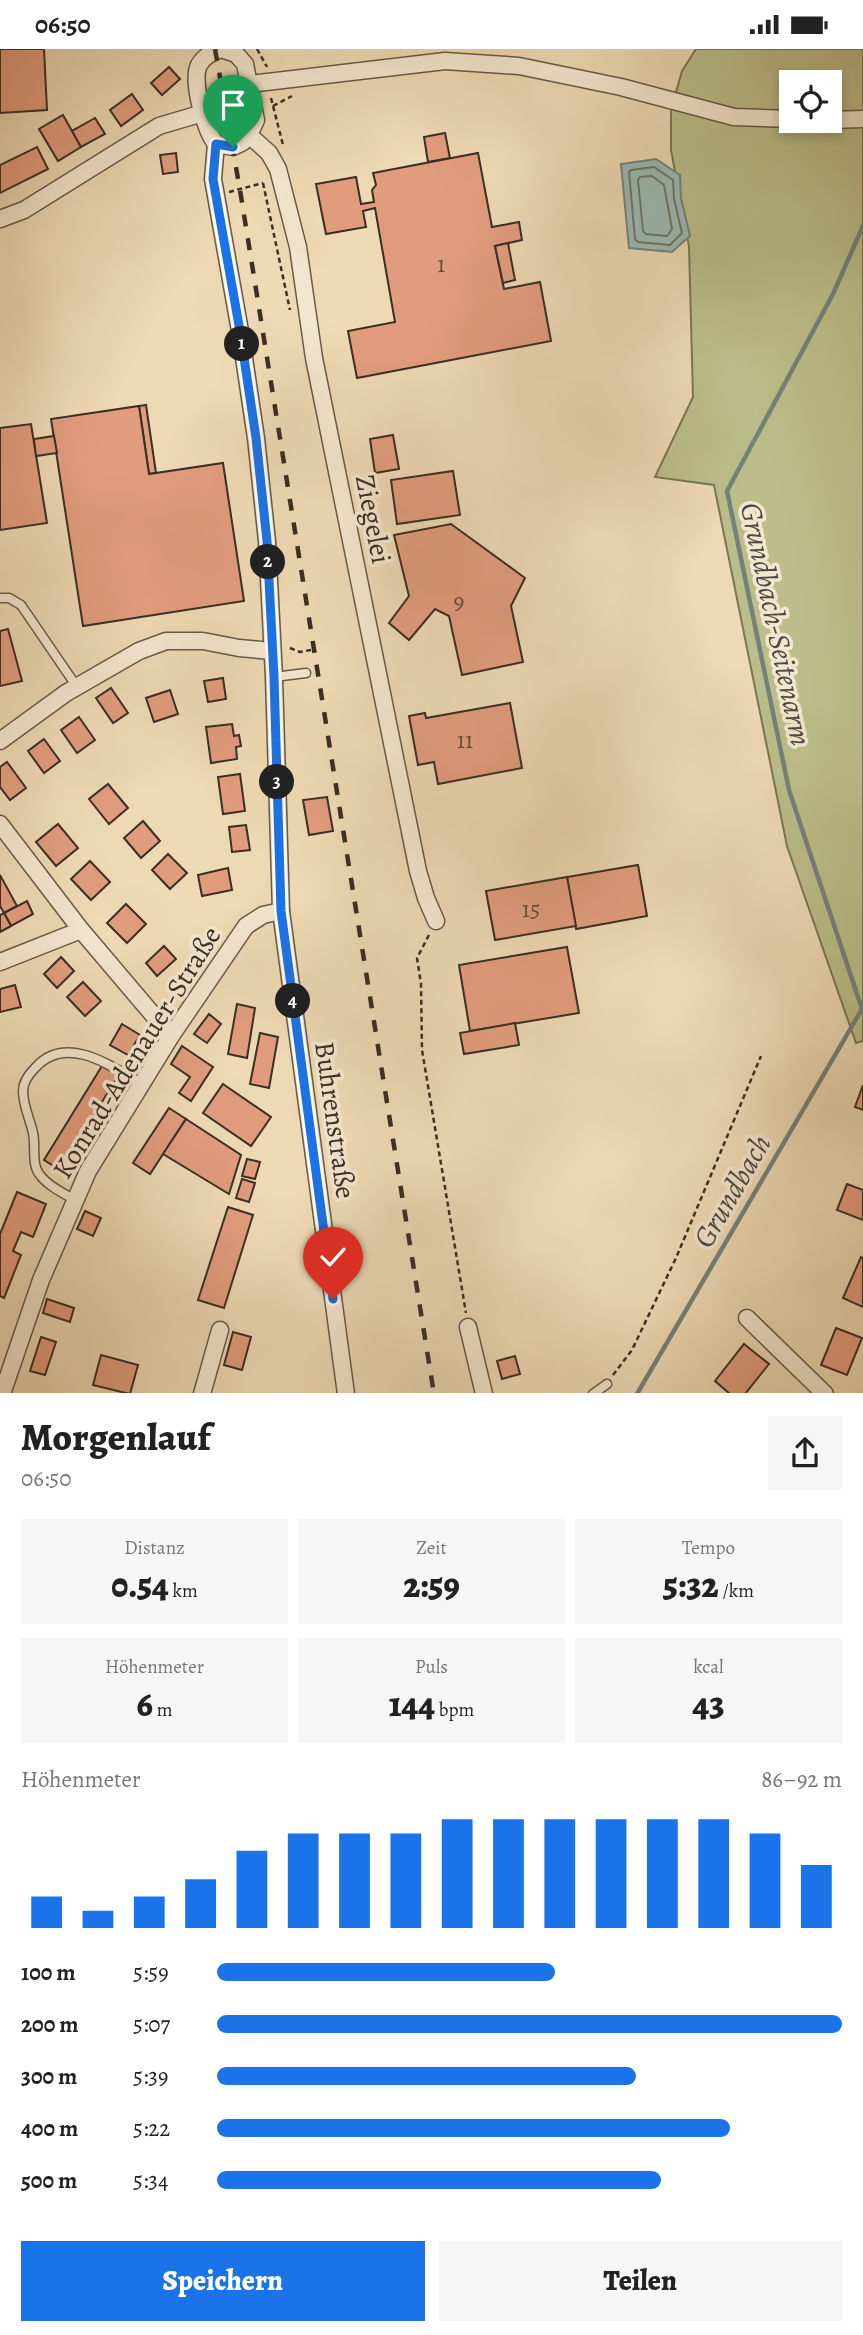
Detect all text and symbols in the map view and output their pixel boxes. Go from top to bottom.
text: 06:50 [35,7,91,42]
map controls [779,70,842,133]
button: locate [779,70,842,133]
pin [203,75,263,147]
icon: arrive [214,86,252,124]
house number: 1 [437,248,445,280]
pin: 1 [224,327,260,361]
text: 1 [238,330,245,356]
street label: Ziegelei [346,471,400,567]
water label: Grundbach-Seitenarm [731,499,821,749]
pin: 2 [250,545,286,579]
text: 2 [263,548,272,574]
house number: 9 [454,585,464,617]
house number: 11 [457,724,473,756]
pin: 3 [260,765,294,799]
text: 3 [272,768,281,794]
house number: 15 [522,893,540,925]
street label: Konrad-Adenauer-Straße [44,919,230,1186]
pin: 4 [276,983,310,1019]
text: 4 [288,987,297,1013]
street label: Buhrenstraße [305,1039,365,1201]
water label: Grundbach [683,1127,781,1255]
pin [303,1227,363,1299]
icon: check [314,1238,352,1276]
text: Morgenlauf [21,1411,211,1463]
button: share [768,1416,842,1490]
text: 06:50 [21,1463,72,1494]
text: Distanz [124,1535,185,1561]
text: Zeit [416,1535,447,1561]
text: Tempo [682,1535,735,1561]
text: 0.54 [111,1561,169,1609]
text: 2:59 [403,1561,460,1609]
text: 5:32 [663,1561,719,1609]
text: km [169,1578,198,1604]
text: /km [719,1578,754,1604]
text: Höhenmeter [105,1654,204,1680]
text: Puls [415,1654,448,1680]
text: kcal [693,1654,724,1680]
text: 6 [136,1680,153,1728]
text: 144 [389,1680,435,1728]
text: 43 [692,1680,725,1728]
text: m [153,1697,173,1723]
text: bpm [435,1697,474,1723]
text: Höhenmeter [21,1764,141,1795]
text: 86–92 m [761,1764,842,1795]
text: 100 m [21,1957,76,1988]
text: 5:59 [133,1957,169,1988]
text: 200 m [21,2009,79,2040]
text: 5:07 [133,2009,170,2040]
text: 300 m [21,2061,77,2092]
text: 5:39 [133,2061,168,2092]
text: 400 m [21,2113,78,2144]
text: 5:22 [133,2113,170,2144]
text: 500 m [21,2165,77,2196]
text: 5:34 [133,2165,168,2196]
button: Speichern [21,2241,425,2321]
button: Teilen [439,2241,842,2321]

